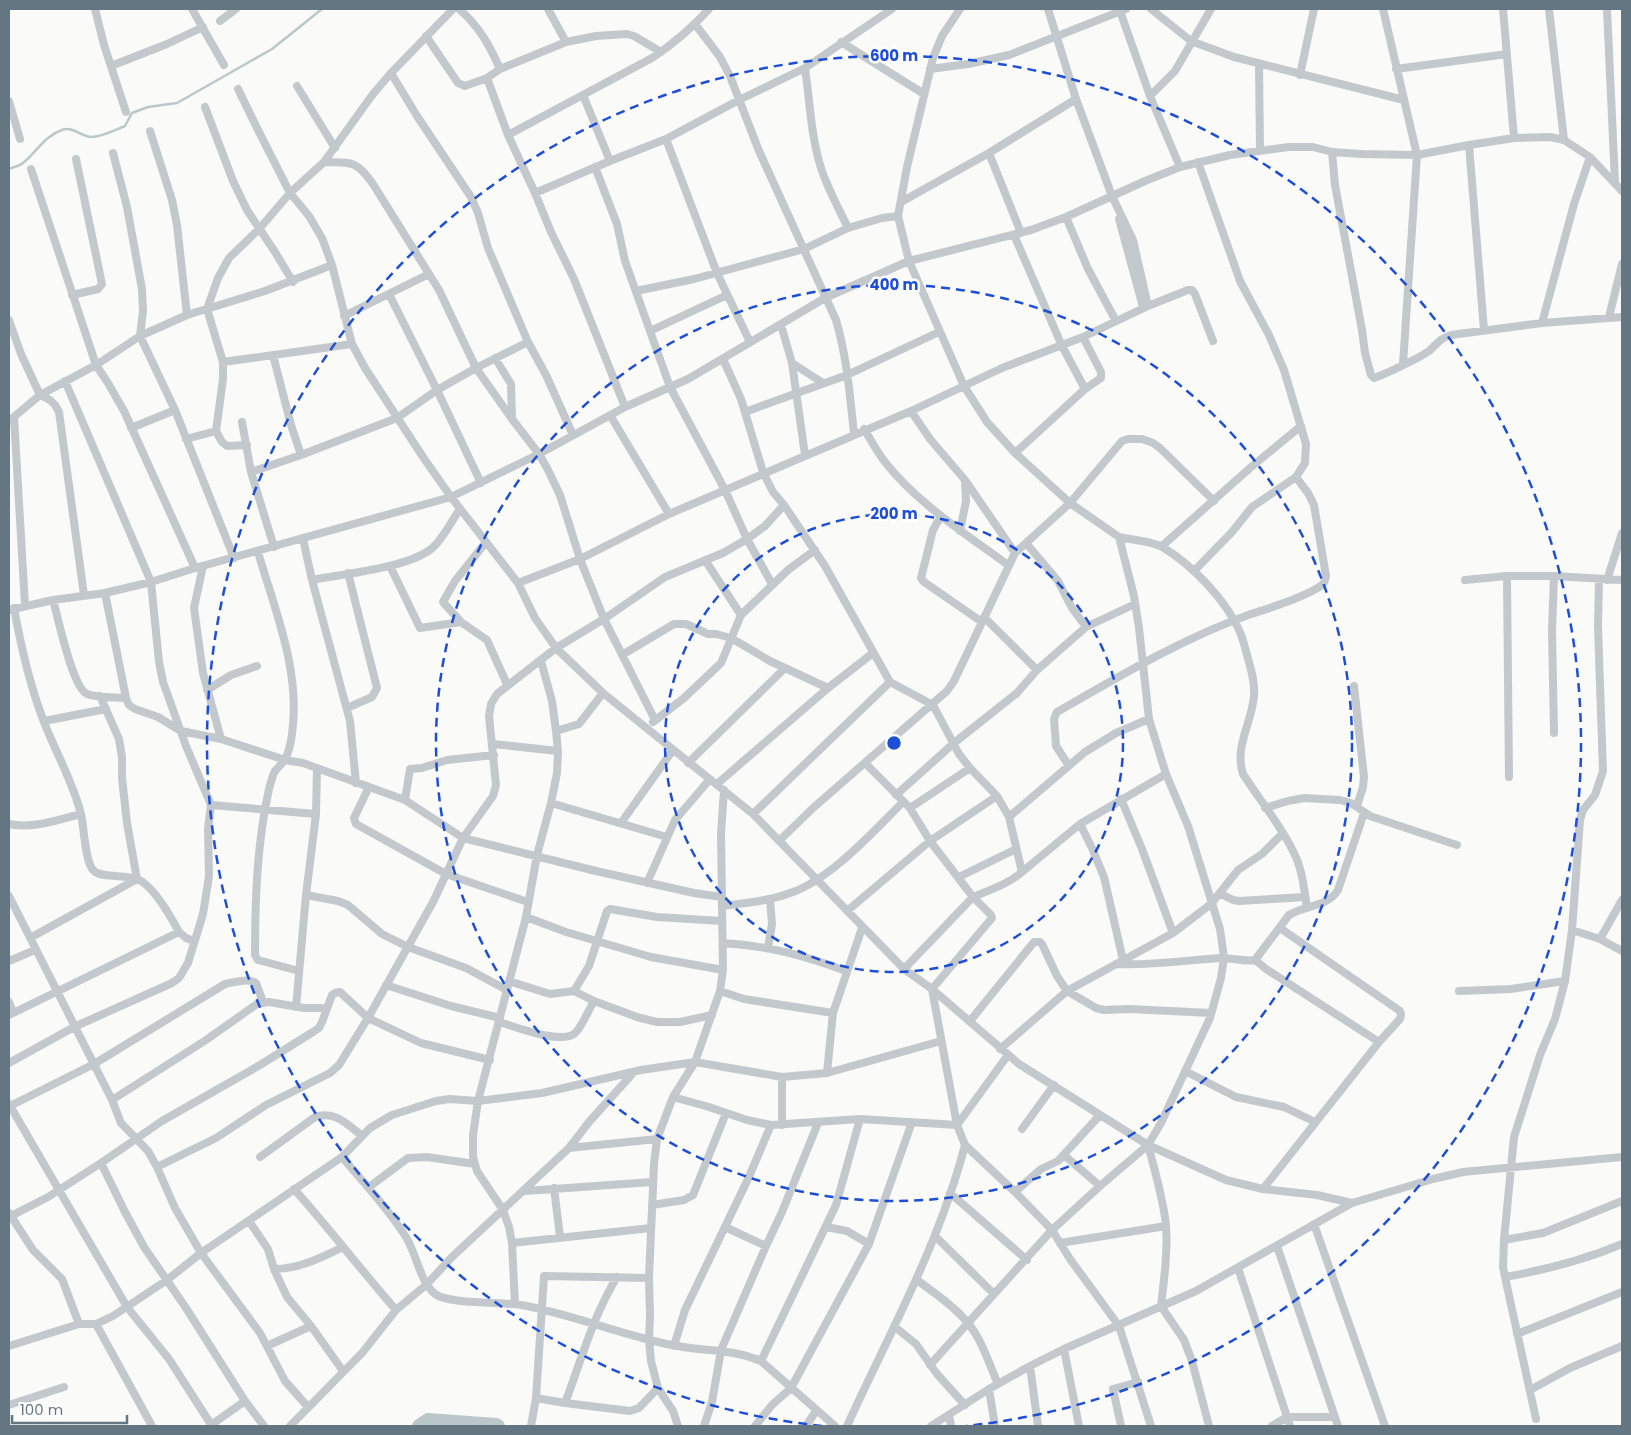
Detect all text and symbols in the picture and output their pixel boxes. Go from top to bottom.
text: 600 m [870,45,918,66]
text: 400 m [870,274,919,295]
text: 200 m [870,503,918,524]
centre of rings [885,734,903,752]
scale bar [12,1392,128,1424]
text: 100 m [20,1399,63,1420]

